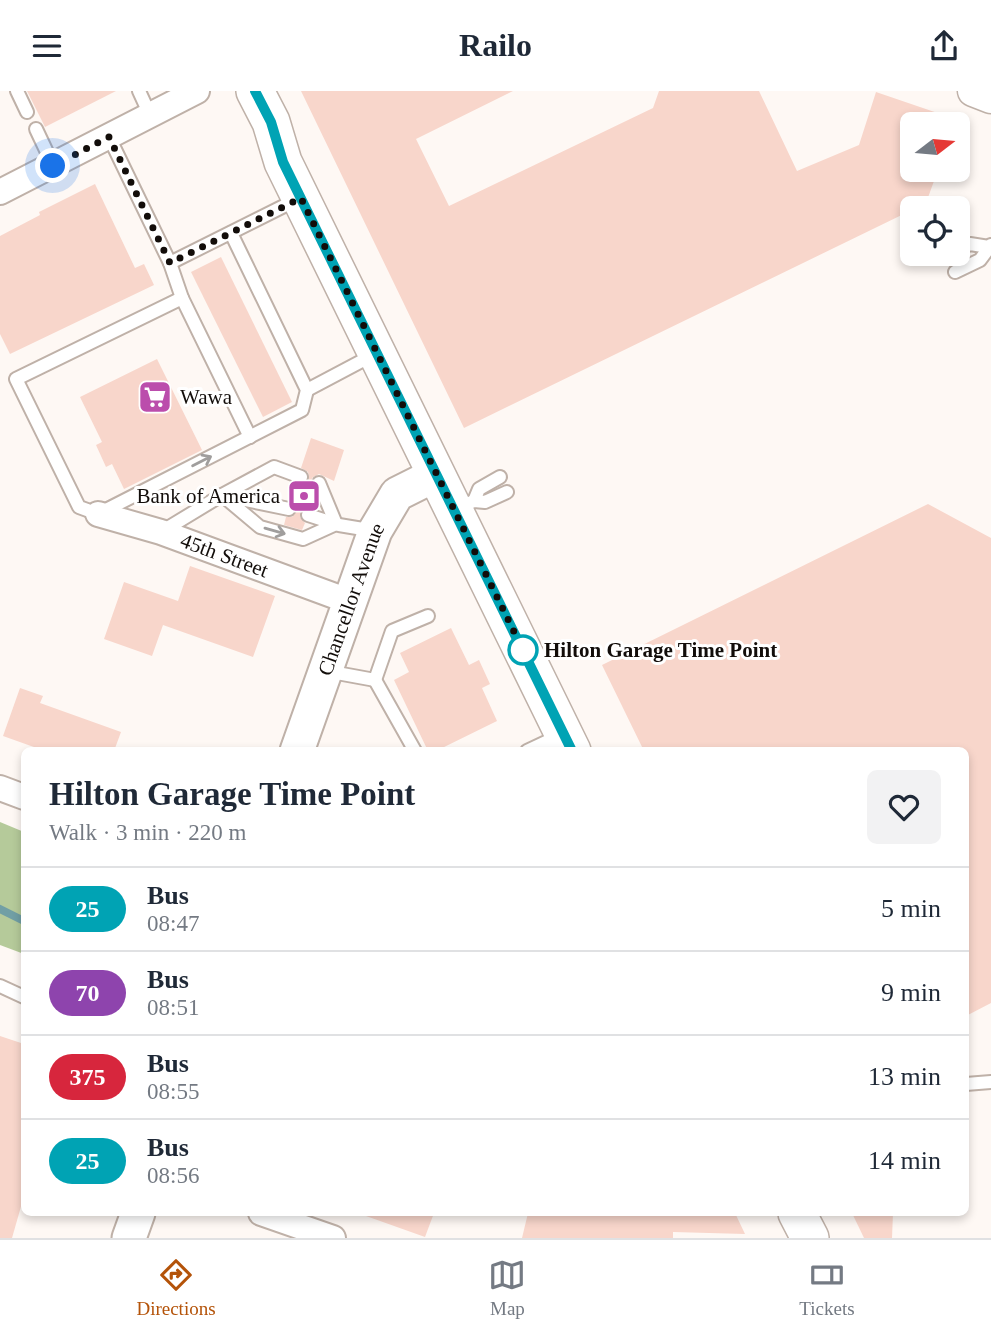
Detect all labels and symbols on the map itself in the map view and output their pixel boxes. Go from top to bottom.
north arrow [900,112,970,182]
your location [35,148,70,183]
supermarket icon: Wawa [136,378,174,416]
place label: Wawa [180,385,233,409]
one-way arrow [191,454,212,468]
bank icon: Bank of America [285,477,323,515]
place label: Bank of America [137,484,281,508]
street label: Chancellor Avenue [313,518,389,679]
one-way arrow [264,526,286,539]
street label: 45th Street [177,528,272,582]
marker: Hilton Garage Time Point [508,635,538,665]
place label: Hilton Garage Time Point [544,638,777,662]

